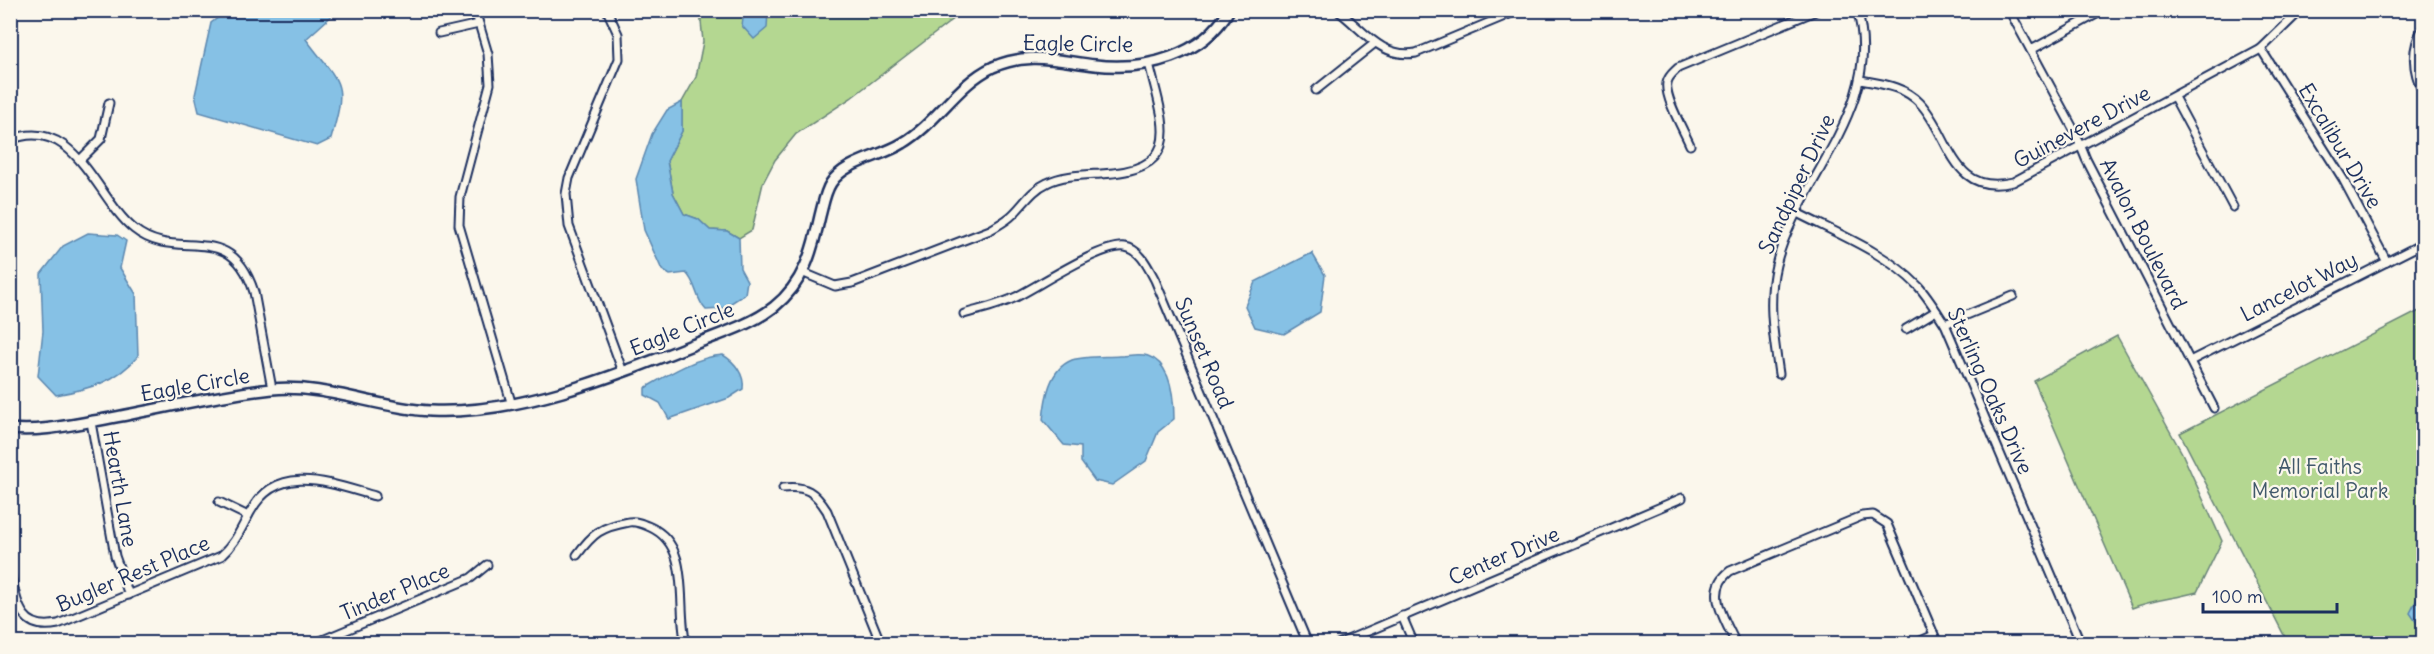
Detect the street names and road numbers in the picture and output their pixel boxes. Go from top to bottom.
street label: Eagle Circle [1023,29,1133,58]
street label: Excalibur Drive [2293,78,2388,213]
street label: Guinevere Drive [2009,79,2155,174]
street label: Sandpiper Drive [1752,109,1841,258]
street label: Avalon Boulevard [2094,154,2193,314]
street label: Lancelot Way [2236,246,2362,328]
street label: Sunset Road [1169,293,1240,413]
street label: Eagle Circle [626,295,738,362]
street label: Sterling Oaks Drive [1942,303,2039,478]
street label: Eagle Circle [138,362,252,407]
street label: Hearth Lane [97,429,144,549]
street label: Center Drive [1444,520,1563,591]
street label: Bugler Rest Place [52,529,214,618]
street label: Tinder Place [336,556,453,627]

